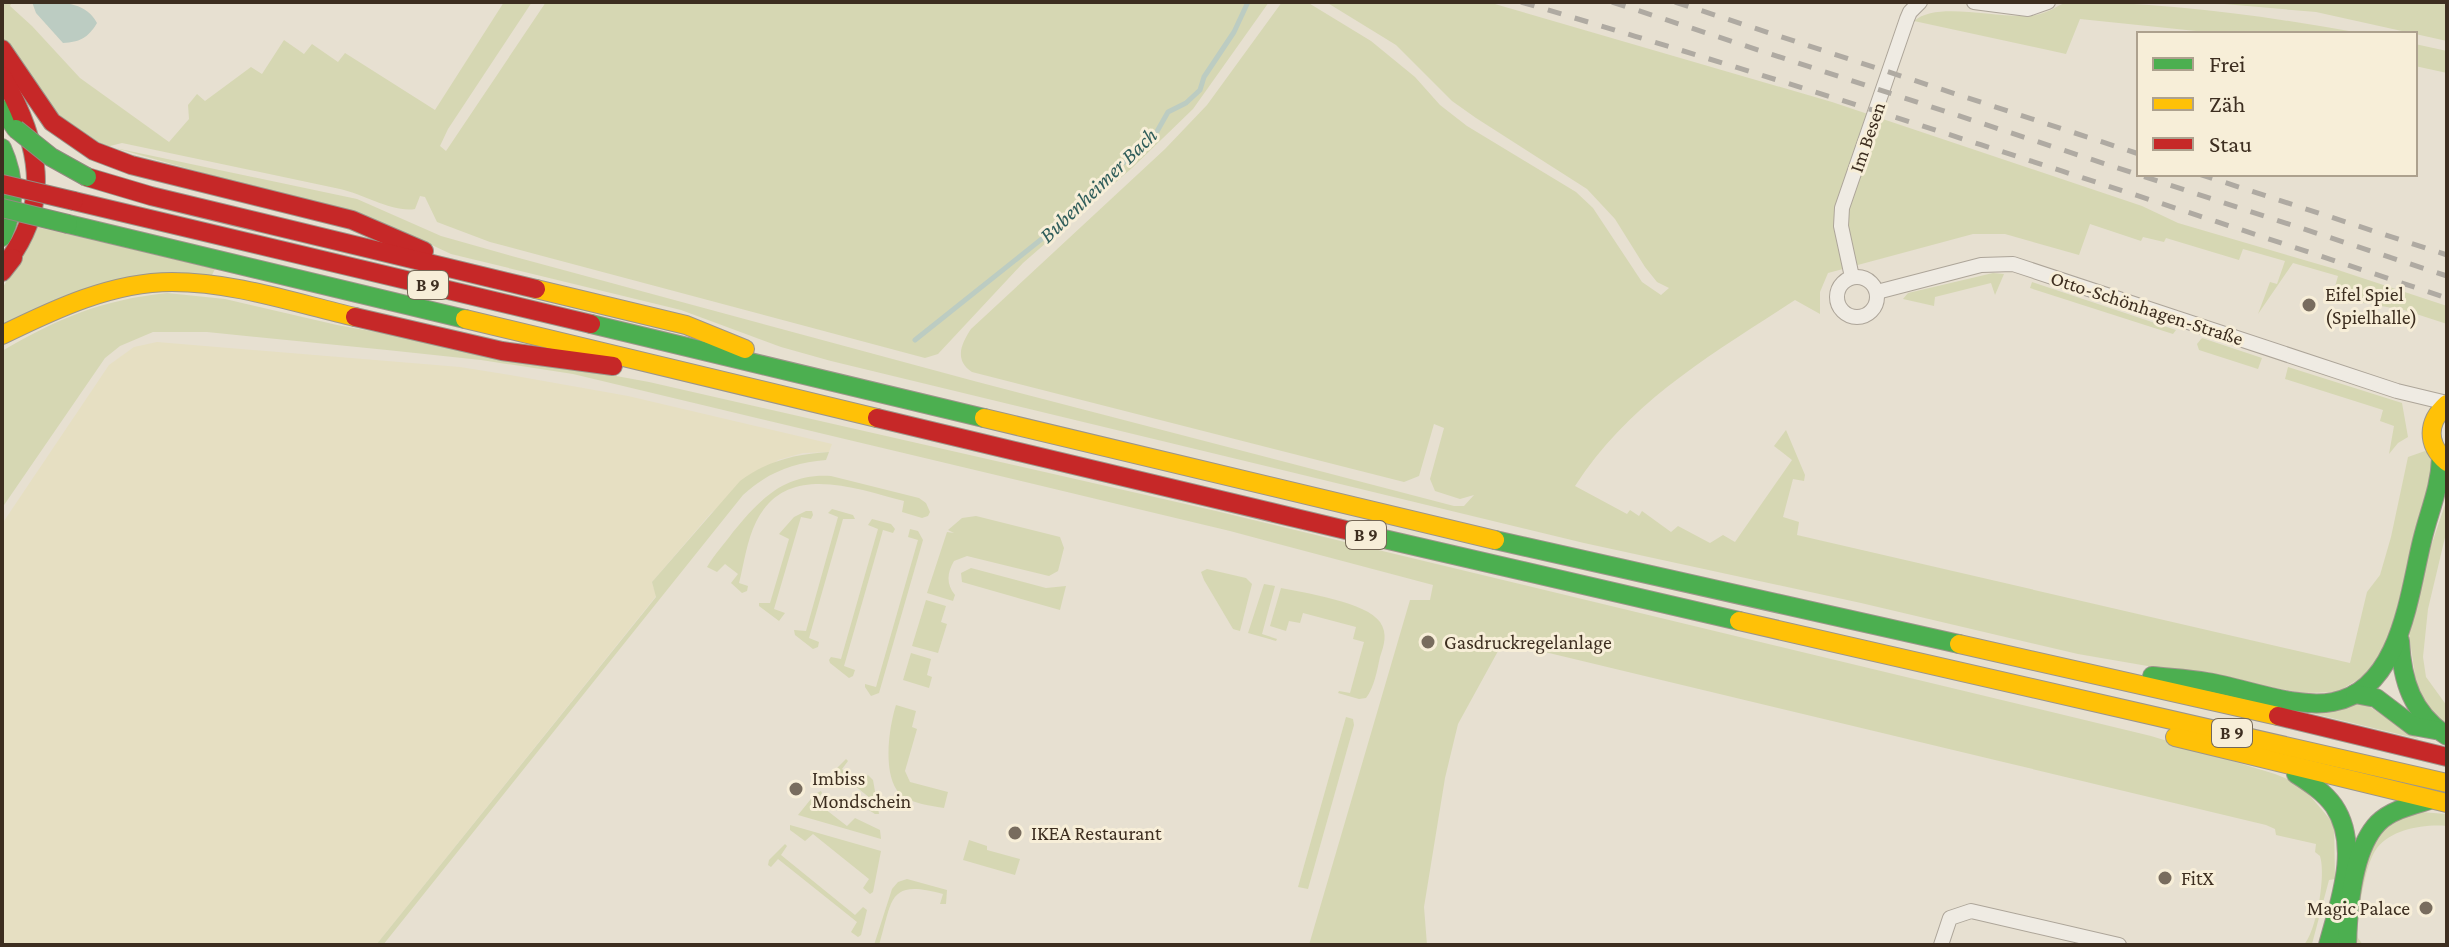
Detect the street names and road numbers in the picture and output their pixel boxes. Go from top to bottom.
street label: Im Besen [1845,99,1889,175]
street label: Otto-Schönhagen-Straße [2048,266,2246,351]
road number: B 9 [408,271,448,299]
road number: B 9 [1346,521,1386,549]
road number: B 9 [2212,719,2252,747]

